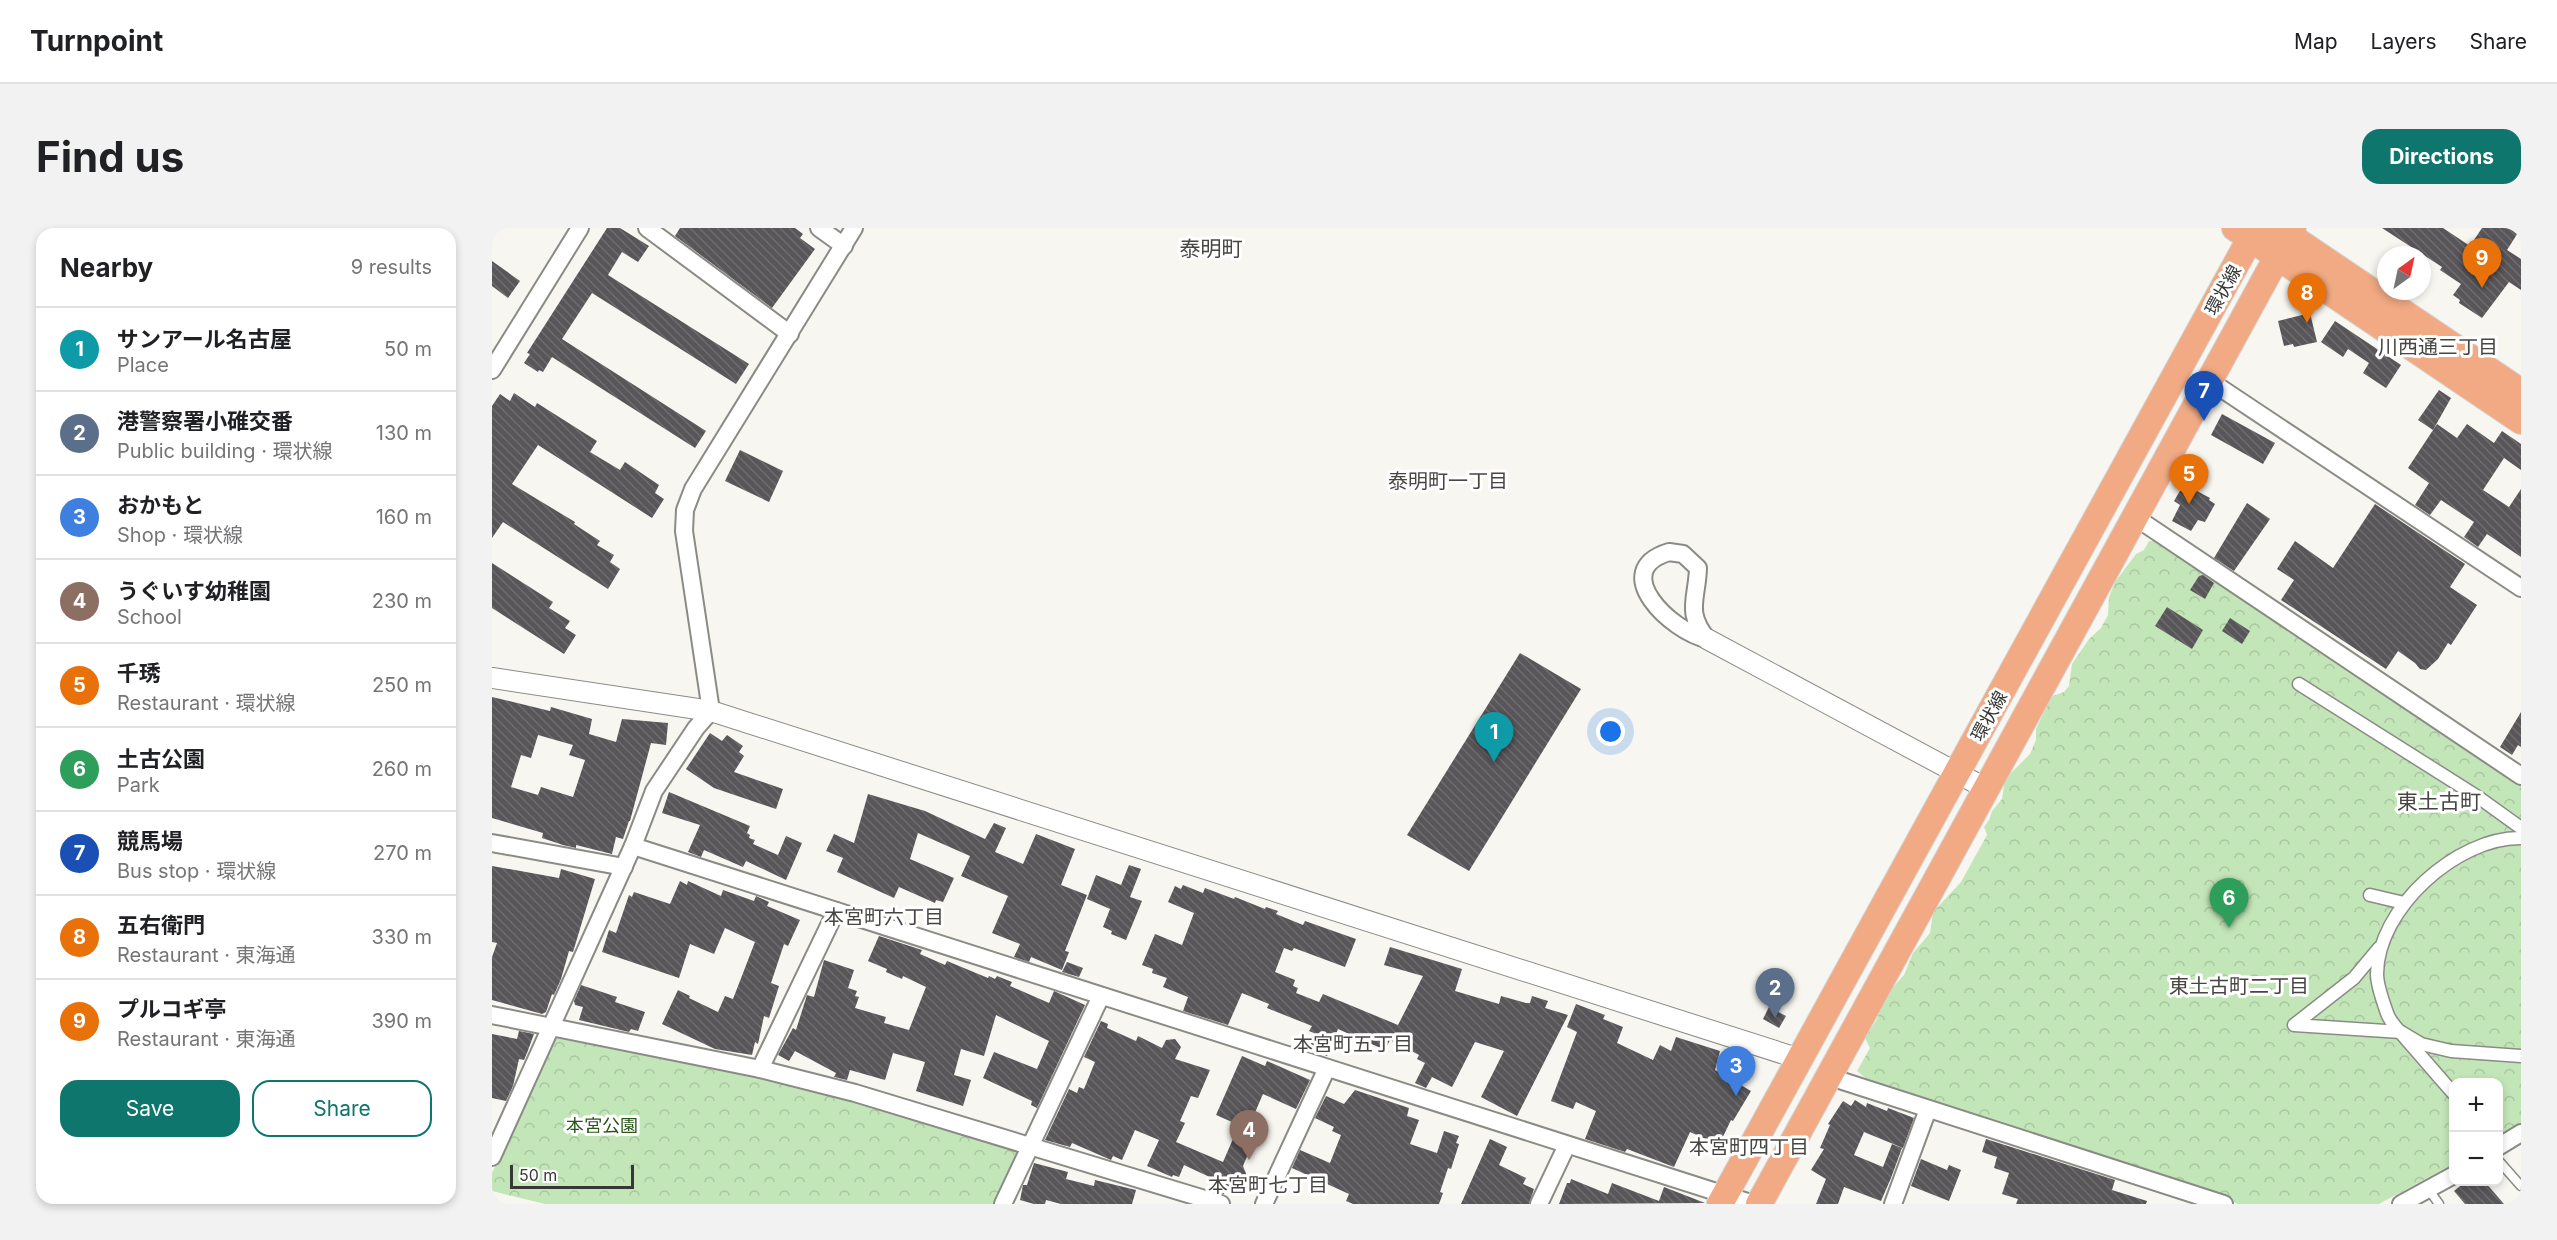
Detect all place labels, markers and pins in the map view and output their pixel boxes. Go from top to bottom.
pin: 9 [2462,238,2502,288]
pin: 8 [2288,274,2326,323]
pin: 7 [2184,372,2224,421]
pin: 5 [2170,454,2208,504]
pin: 1 [1474,712,1514,762]
pin: 6 [2210,878,2248,928]
pin: 2 [1756,968,1794,1018]
pin: 3 [1716,1046,1756,1096]
pin: 4 [1230,1110,1269,1160]

